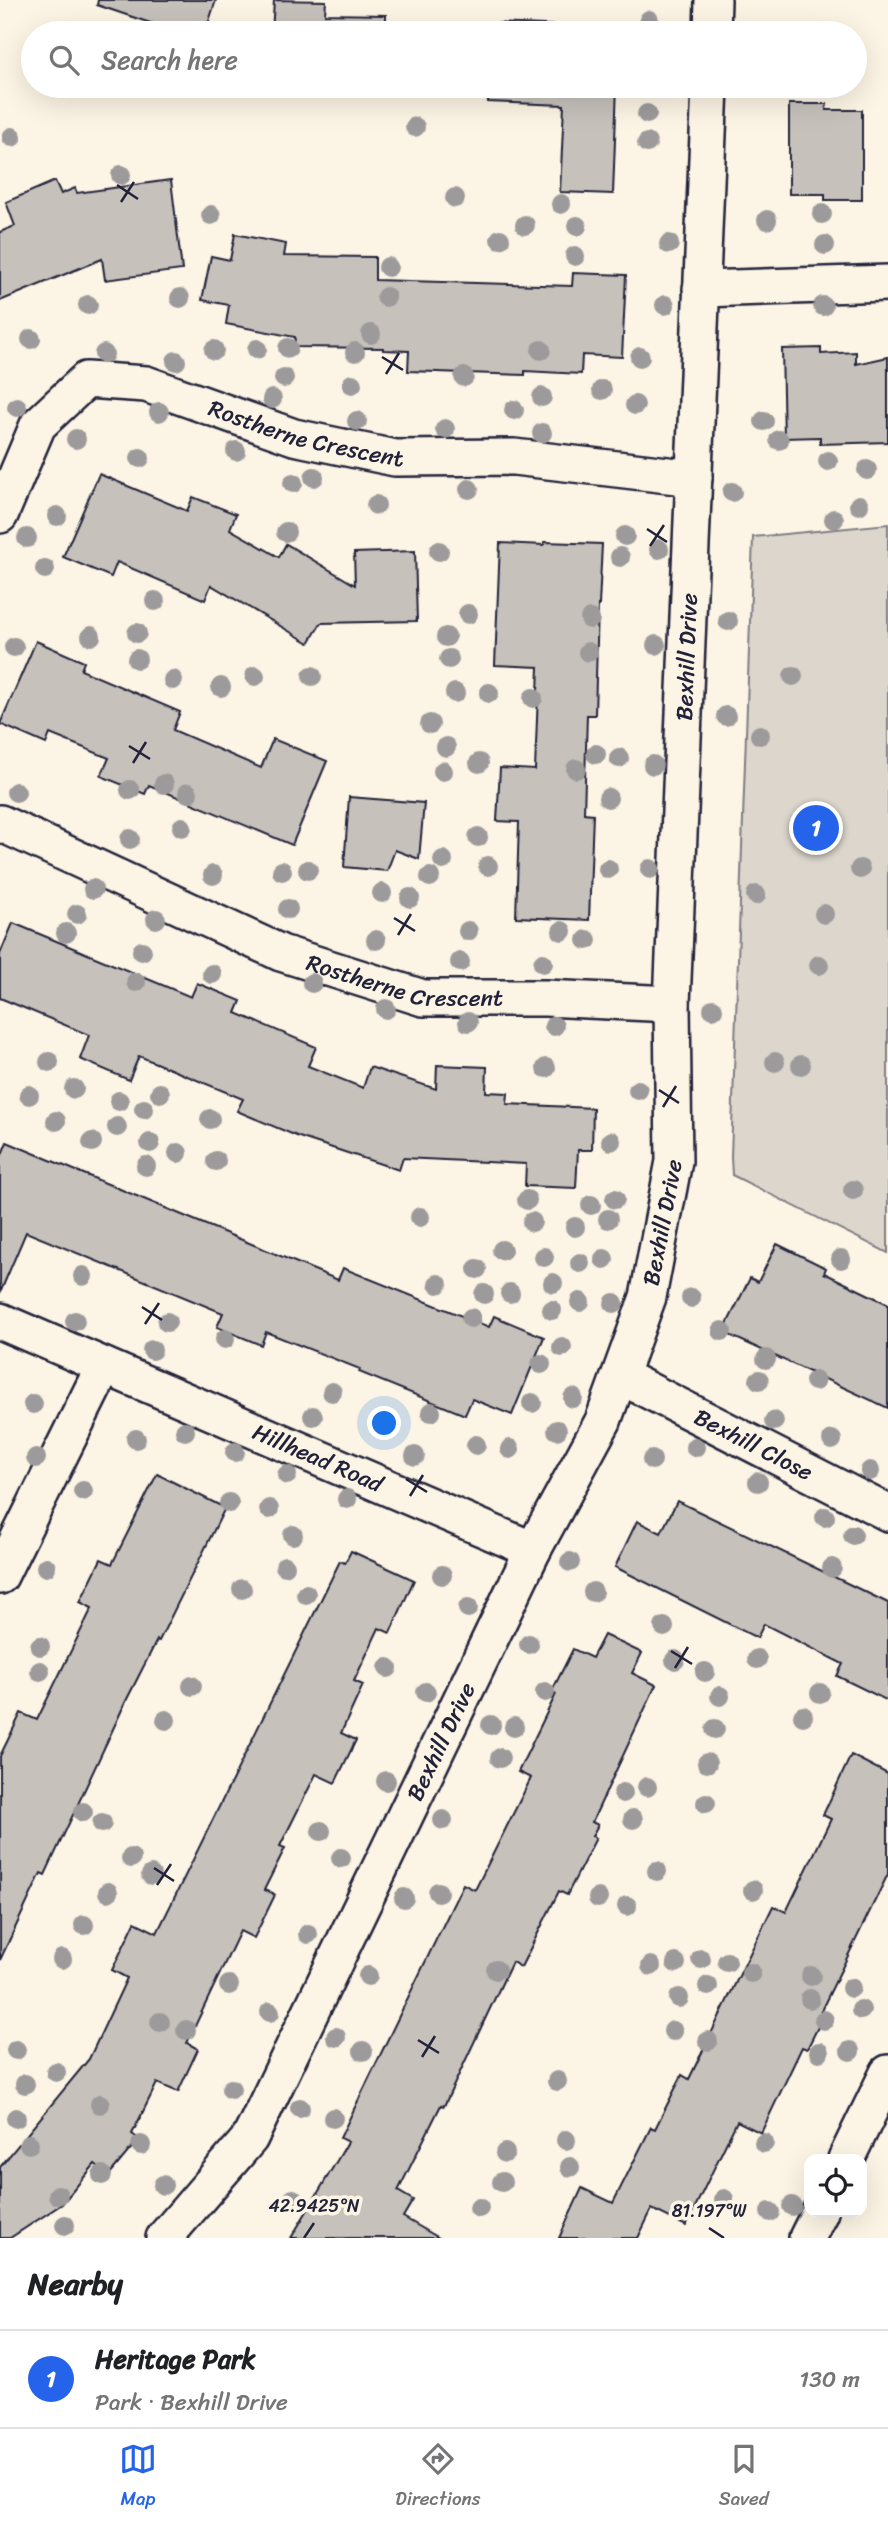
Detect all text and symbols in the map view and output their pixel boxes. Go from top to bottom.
search box [21,21,867,98]
text: Search here [101,37,238,83]
icon: search [45,41,83,79]
street label: Rostherne Crescent [203,388,404,479]
street label: Bexhill Drive [663,592,709,722]
pin: 1 [793,802,839,854]
street label: Rostherne Crescent [301,942,503,1019]
street label: Bexhill Drive [630,1156,694,1289]
street label: Bexhill Close [687,1397,821,1492]
your location [367,1406,401,1440]
street label: Hillhead Road [246,1411,391,1505]
street label: Bexhill Drive [395,1675,487,1808]
map controls [804,2154,867,2217]
button: locate [804,2154,867,2217]
text: 42.9425°N [269,2190,360,2222]
text: 81.197°W [672,2195,747,2227]
text: Nearby [28,2257,123,2311]
text: Heritage Park [95,2336,256,2382]
text: 1 [46,2359,56,2400]
text: 130 m [799,2359,860,2400]
text: Park · Bexhill Drive [95,2382,288,2423]
tab: Map [119,2440,157,2515]
tab: Directions [395,2440,481,2515]
tab: Saved [719,2440,769,2515]

